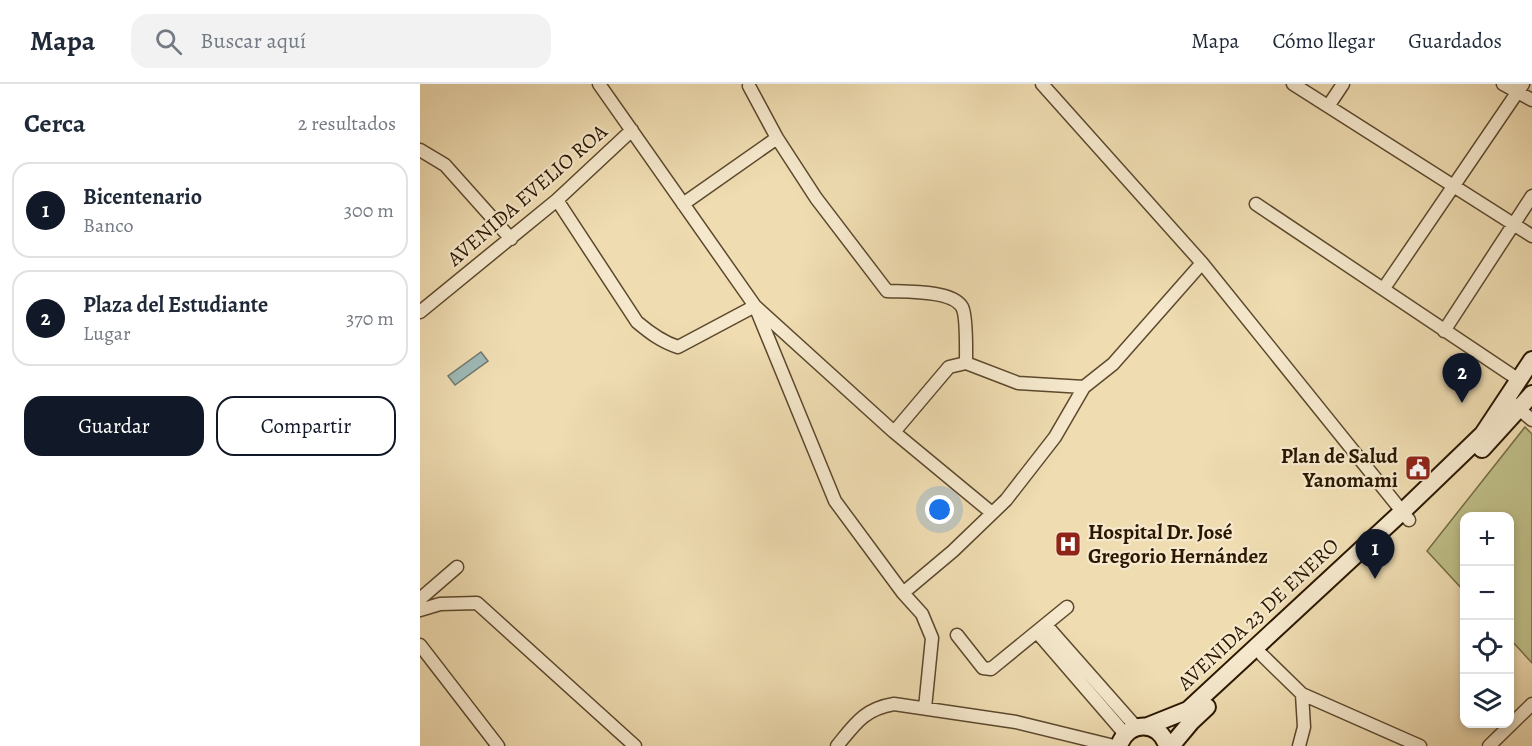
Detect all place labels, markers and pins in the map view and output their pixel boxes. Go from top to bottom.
pin: 2 [1442,354,1482,403]
place label: Plan de Salud Yanomami [1281,442,1399,494]
public building icon: Plan de Salud Yanomami [1403,453,1433,483]
place label: Hospital Dr. José Gregorio Hernández [1088,518,1268,570]
hospital icon: Hospital Dr. José Gregorio Hernández [1053,529,1083,559]
pin: 1 [1356,530,1394,579]

